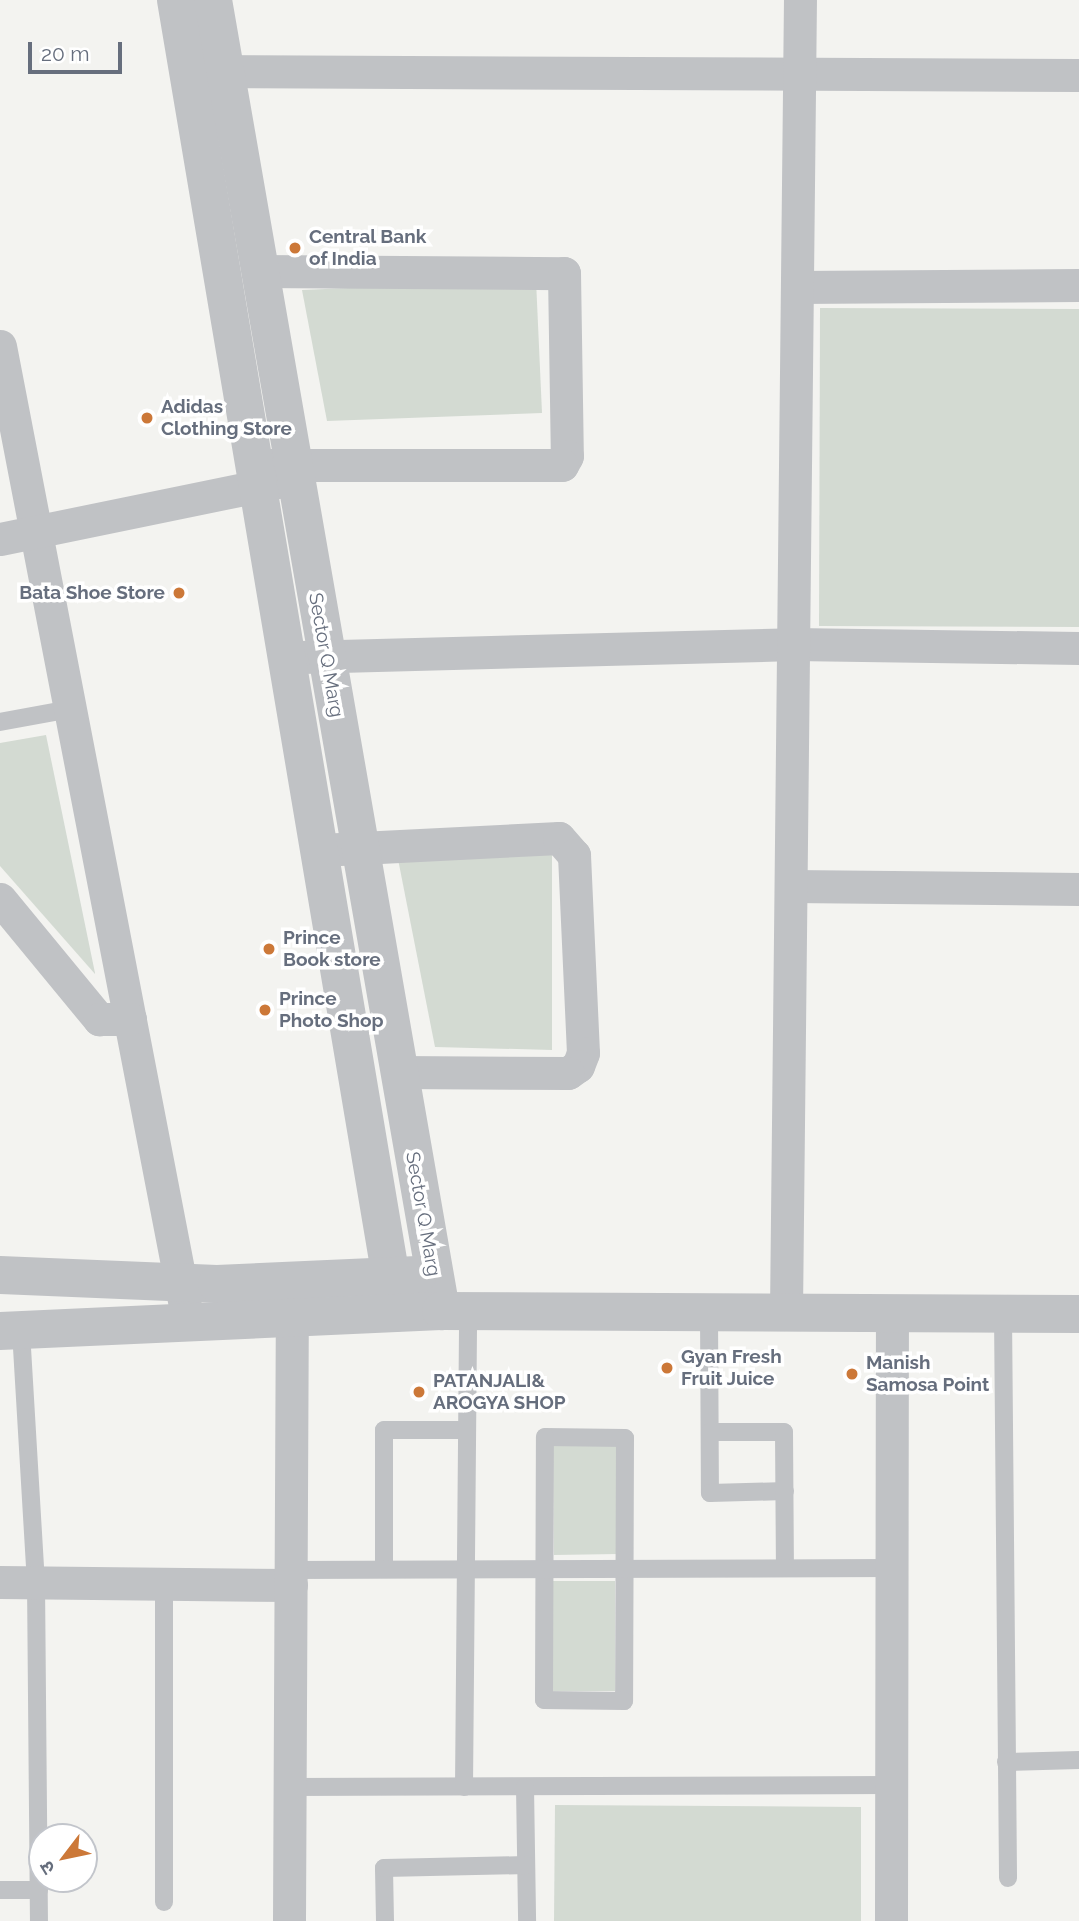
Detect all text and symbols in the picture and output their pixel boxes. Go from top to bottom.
scale bar [32,28,126,72]
text: 20 m [41,41,89,66]
place label: Central Bank of India [309,226,427,270]
marker: Central Bank of India [287,240,303,256]
place label: Adidas Clothing Store [161,396,292,440]
marker: Adidas Clothing Store [139,410,155,426]
place label: Bata Shoe Store [19,582,165,604]
marker: Bata Shoe Store [171,585,187,601]
street label: Sector Q Marg [304,591,348,719]
place label: Prince Book store [283,927,381,971]
marker: Prince Book store [261,941,277,957]
place label: Prince Photo Shop [279,988,384,1032]
marker: Prince Photo Shop [257,1002,273,1018]
street label: Sector Q Marg [401,1150,445,1278]
place label: Gyan Fresh Fruit Juice [681,1346,782,1390]
place label: Manish Samosa Point [866,1352,989,1396]
marker: Gyan Fresh Fruit Juice [659,1360,675,1376]
marker: Manish Samosa Point [844,1366,860,1382]
place label: PATANJALI& AROGYA SHOP [433,1370,566,1414]
marker: PATANJALI& AROGYA SHOP [411,1384,427,1400]
north arrow [28,1823,98,1893]
text: उ [35,1858,59,1879]

